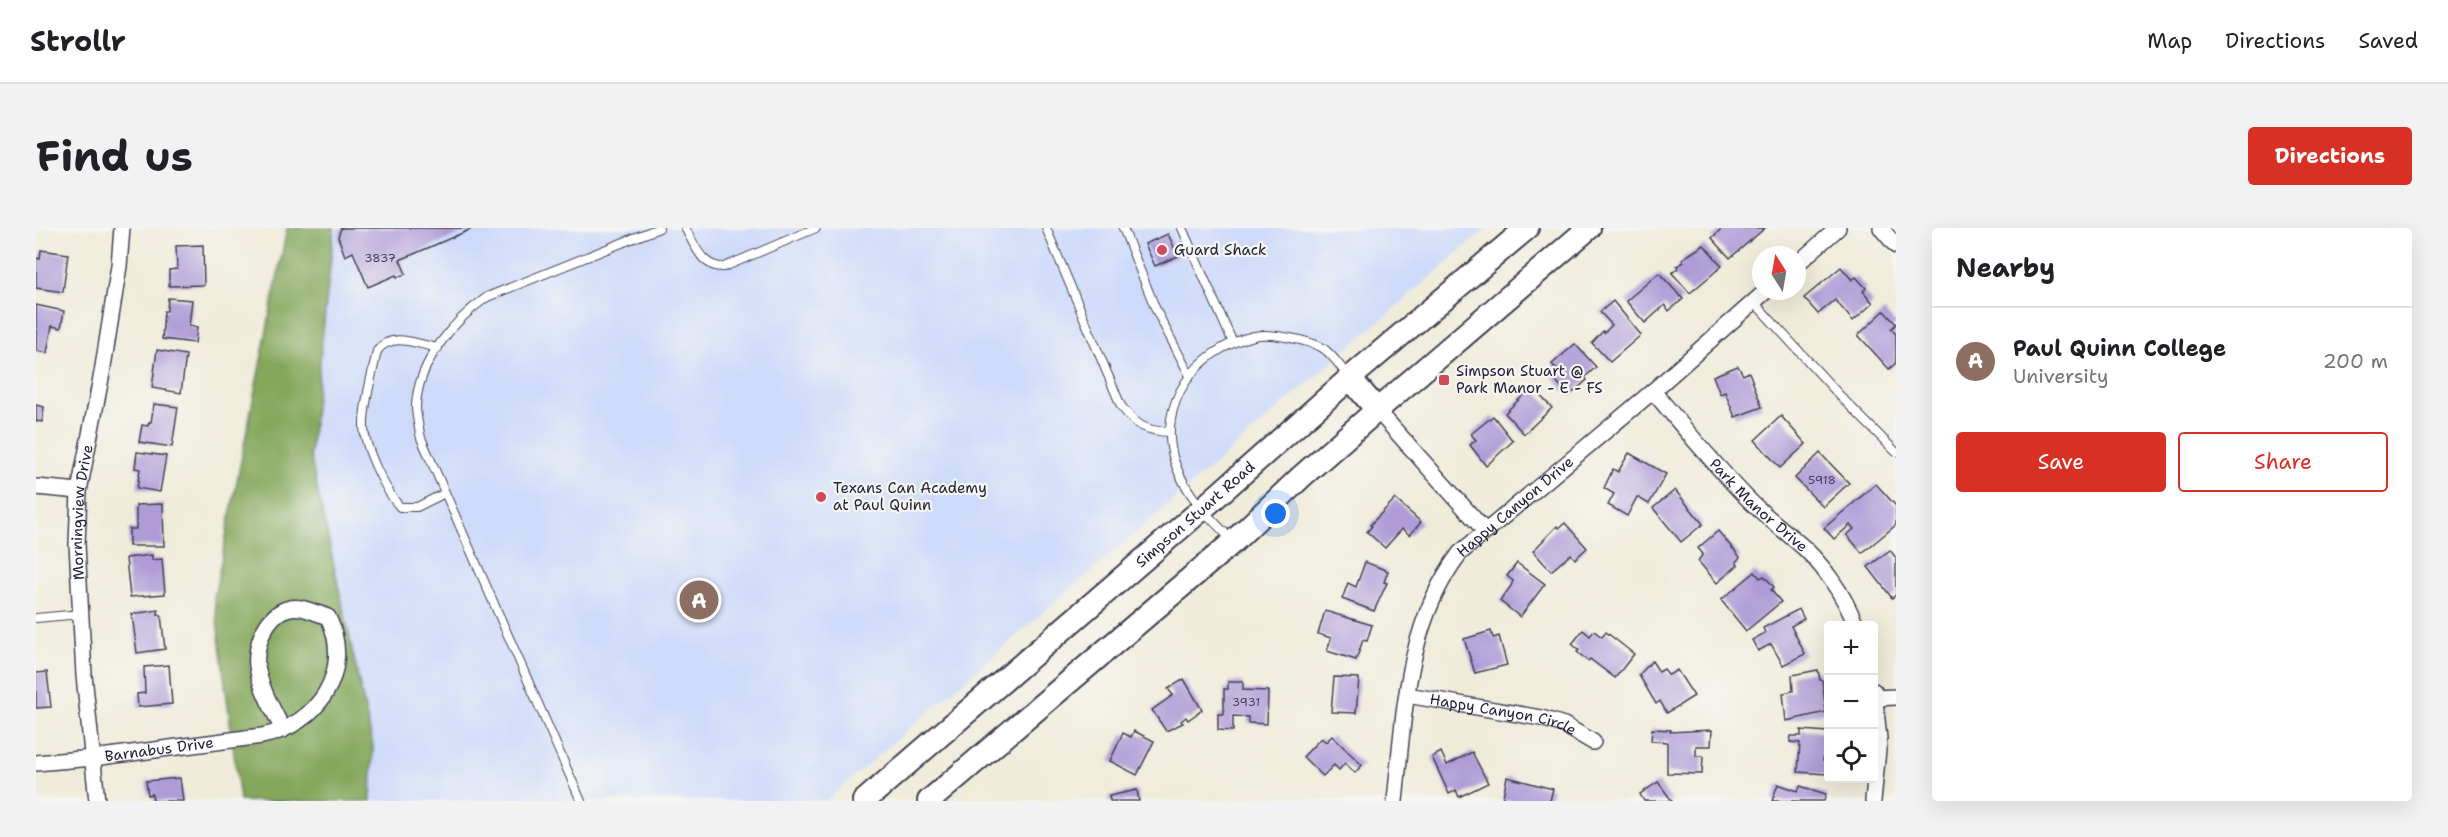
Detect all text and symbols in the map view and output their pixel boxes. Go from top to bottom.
text: Strollr [30,22,126,60]
text: Map [2147,27,2192,55]
text: Directions [2225,27,2325,55]
text: Saved [2358,27,2418,55]
button: Directions [2248,127,2412,185]
text: Find us [36,128,193,184]
place label: Guard Shack [1174,240,1267,260]
marker: Guard Shack [1155,243,1169,257]
north arrow [1752,246,1806,300]
house number: 3837 [364,250,396,266]
text: Nearby [1956,250,2055,285]
text: Paul Quinn College [2013,334,2226,363]
text: A [1968,348,1983,374]
text: 200 m [2323,348,2388,374]
place label: Simpson Stuart @ Park Manor - E - FS [1456,361,1603,398]
text: University [2013,363,2109,389]
marker: Simpson Stuart @ Park Manor - E - FS [1437,373,1451,387]
button: Save [1956,432,2166,492]
button: Share [2178,432,2388,492]
street label: Morningview Drive [67,443,98,580]
street label: Happy Canyon Drive [1452,452,1578,562]
street label: Park Manor Drive [1705,454,1812,556]
street label: Simpson Stuart Road [1131,456,1260,572]
house number: 5918 [1808,472,1836,488]
place label: Texans Can Academy at Paul Quinn [833,478,987,515]
marker: Texans Can Academy at Paul Quinn [814,490,828,504]
your location [1261,499,1290,528]
pin: A [680,578,718,622]
map controls [1824,621,1878,783]
button: + [1824,621,1878,675]
button: − [1824,675,1878,729]
street label: Happy Canyon Circle [1428,689,1580,740]
house number: 3931 [1232,694,1260,710]
button: locate [1824,729,1878,783]
street label: Barnabus Drive [104,732,215,766]

